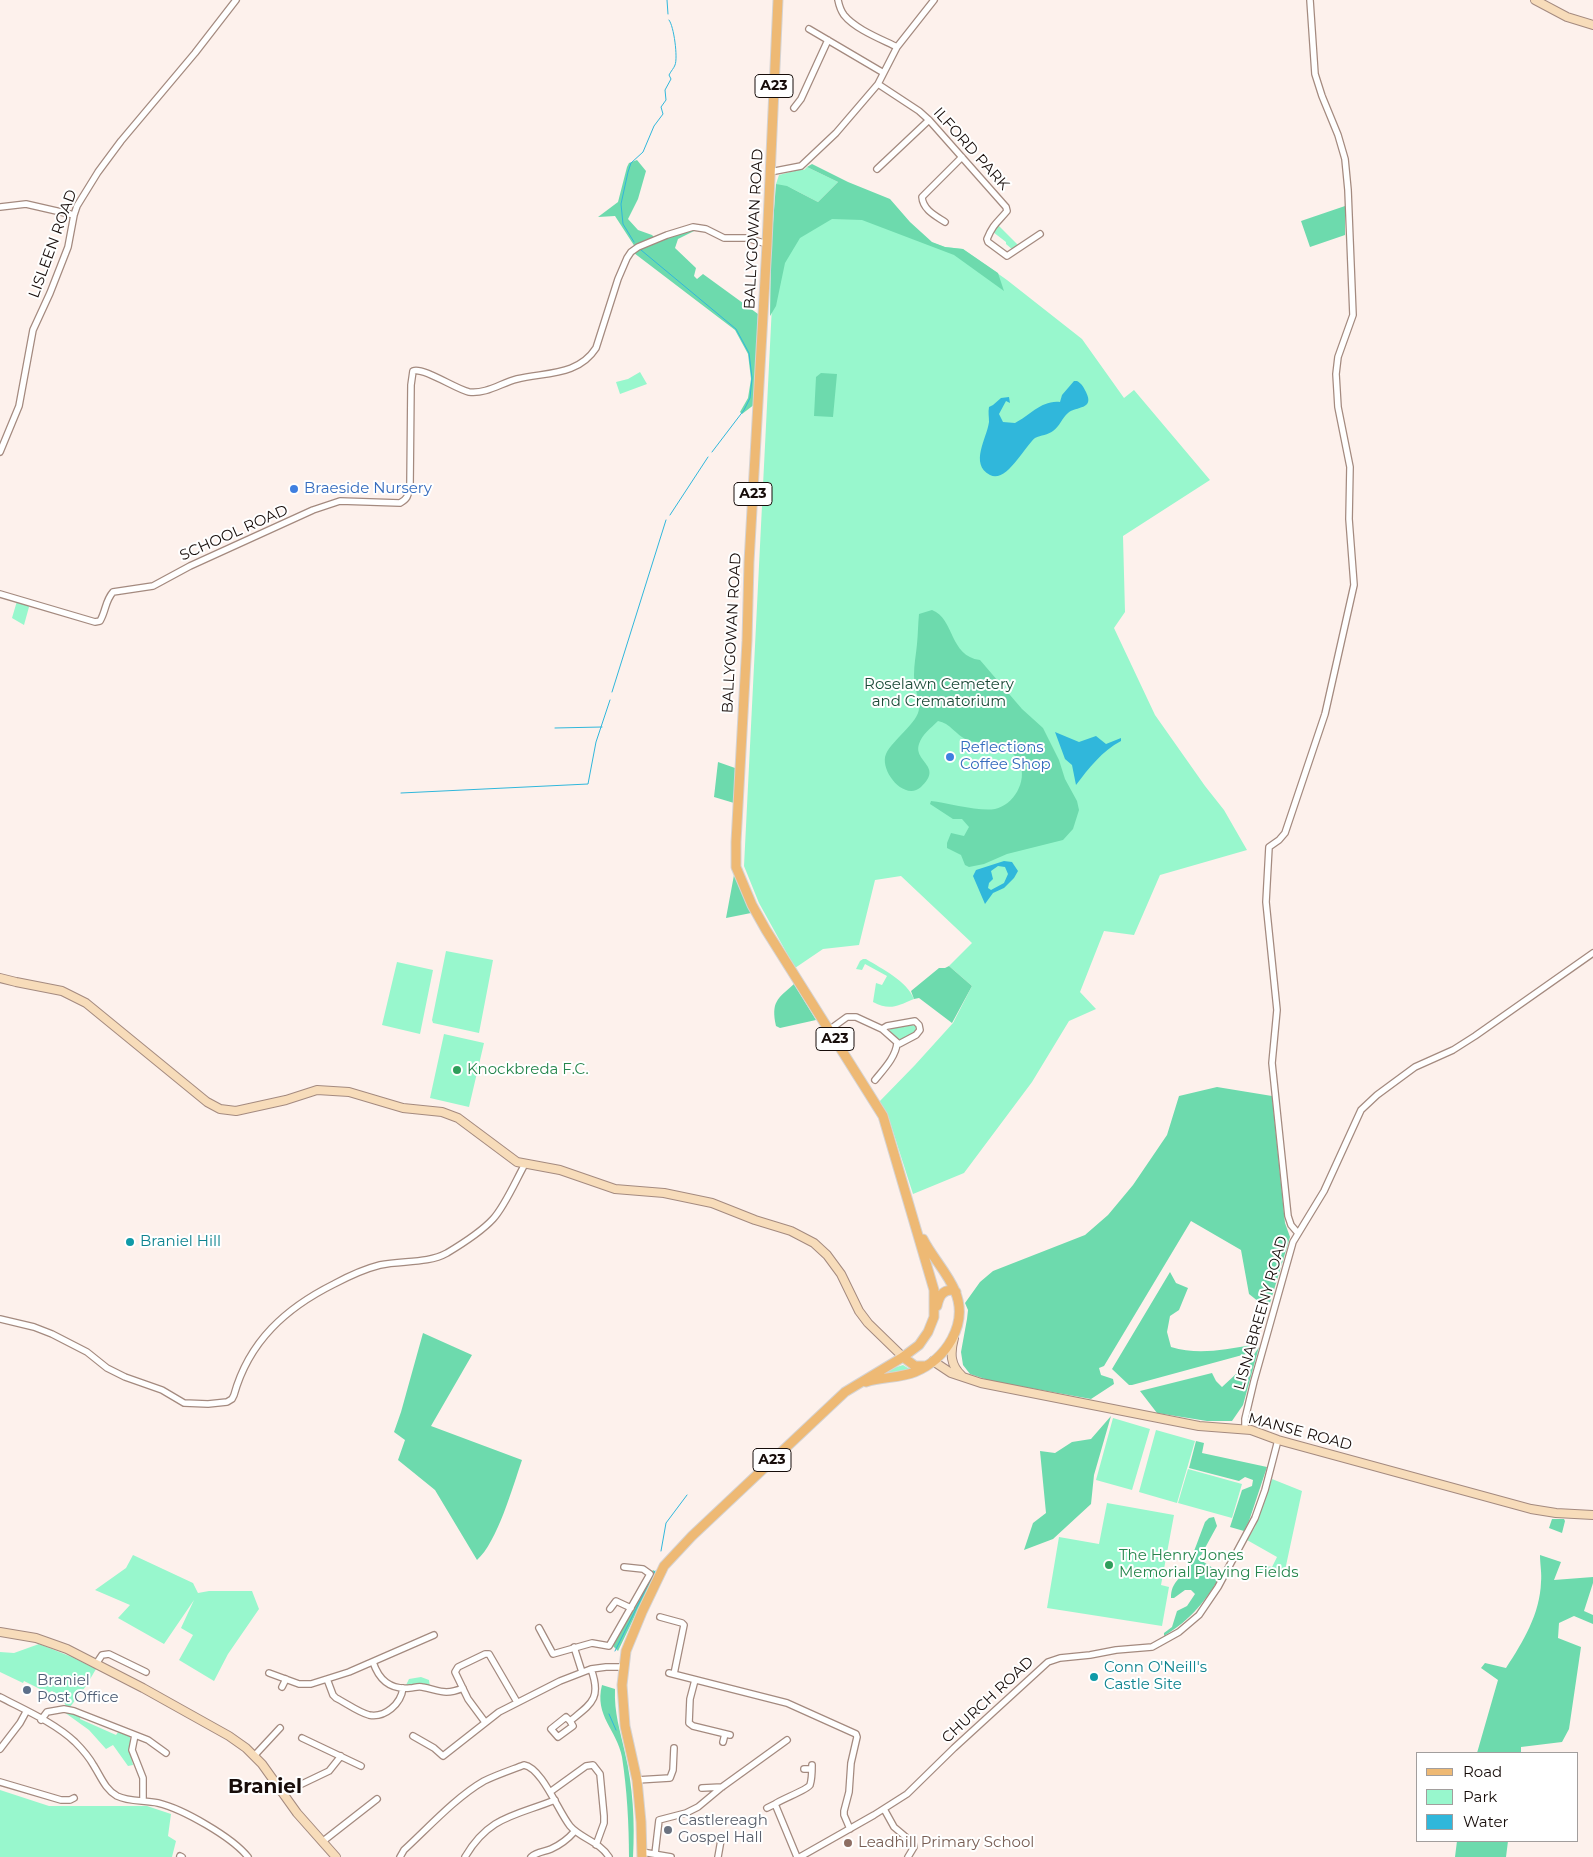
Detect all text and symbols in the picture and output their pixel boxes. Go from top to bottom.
road number: A23 [755,74,793,98]
street label: ILFORD PARK [929,104,1013,194]
street label: BALLYGOWAN ROAD [741,148,767,310]
street label: LISLEEN ROAD [25,187,81,301]
place label: Braeside Nursery [304,480,432,498]
road number: A23 [734,482,772,506]
marker: Braeside Nursery [288,483,300,495]
street label: SCHOOL ROAD [177,501,291,565]
street label: BALLYGOWAN ROAD [719,552,745,714]
park label: Roselawn Cemetery and Crematorium [864,676,1014,711]
place label: Reflections Coffee Shop [960,739,1051,774]
marker: Reflections Coffee Shop [944,751,956,763]
road number: A23 [816,1028,854,1050]
place label: Knockbreda F.C. [467,1061,589,1079]
marker: Knockbreda F.C. [451,1064,463,1076]
place label: Braniel Hill [140,1233,221,1251]
street label: LISNABREENY ROAD [1230,1234,1292,1392]
marker: Braniel Hill [124,1236,136,1248]
street label: MANSE ROAD [1246,1409,1354,1455]
road number: A23 [753,1448,791,1472]
place label: The Henry Jones Memorial Playing Fields [1119,1547,1298,1582]
marker: The Henry Jones Memorial Playing Fields [1103,1559,1115,1571]
street label: CHURCH ROAD [938,1653,1038,1747]
place label: Conn O'Neill's Castle Site [1104,1659,1207,1694]
marker: Conn O'Neill's Castle Site [1088,1671,1100,1683]
place label: Braniel Post Office [37,1672,118,1707]
marker: Braniel Post Office [21,1684,33,1696]
legend [1416,1752,1578,1842]
text: Road [1463,1762,1502,1781]
district label: Braniel [228,1775,302,1799]
text: Park [1463,1787,1497,1806]
place label: Castlereagh Gospel Hall [678,1812,768,1847]
text: Water [1463,1812,1509,1831]
marker: Castlereagh Gospel Hall [662,1824,674,1836]
place label: Leadhill Primary School [858,1834,1034,1852]
marker: Leadhill Primary School [842,1837,854,1849]

